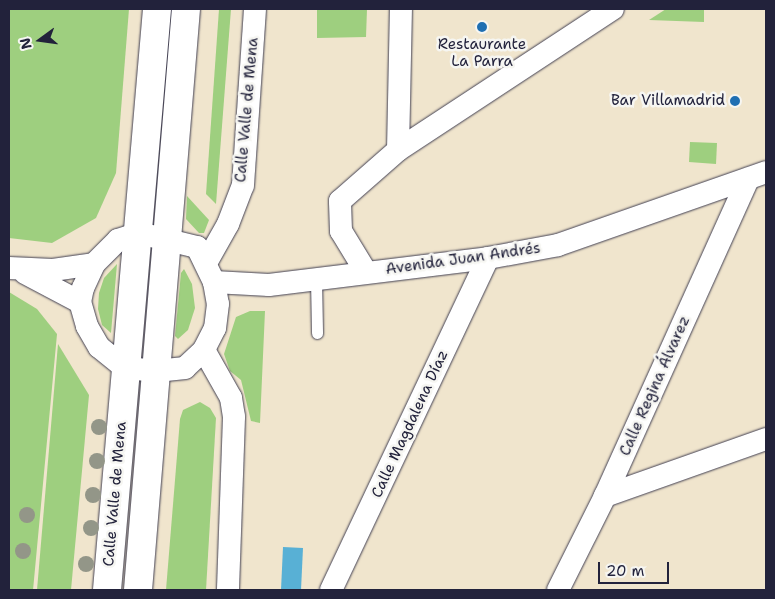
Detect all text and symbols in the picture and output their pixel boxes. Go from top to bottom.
north arrow [15,15,65,65]
marker: Restaurante La Parra [476,21,488,33]
place label: Restaurante La Parra [438,35,526,70]
text: N [15,36,36,51]
street label: Calle Valle de Mena [232,37,262,183]
place label: Bar Villamadrid [611,92,725,110]
marker: Bar Villamadrid [729,95,741,107]
street label: Avenida Juan Andrés [384,239,542,279]
street label: Calle Regina Álvarez [616,313,694,459]
street label: Calle Magdalena Díaz [368,347,452,501]
street label: Calle Valle de Mena [100,421,130,567]
scale bar [600,552,671,584]
text: 20 m [606,561,645,581]

